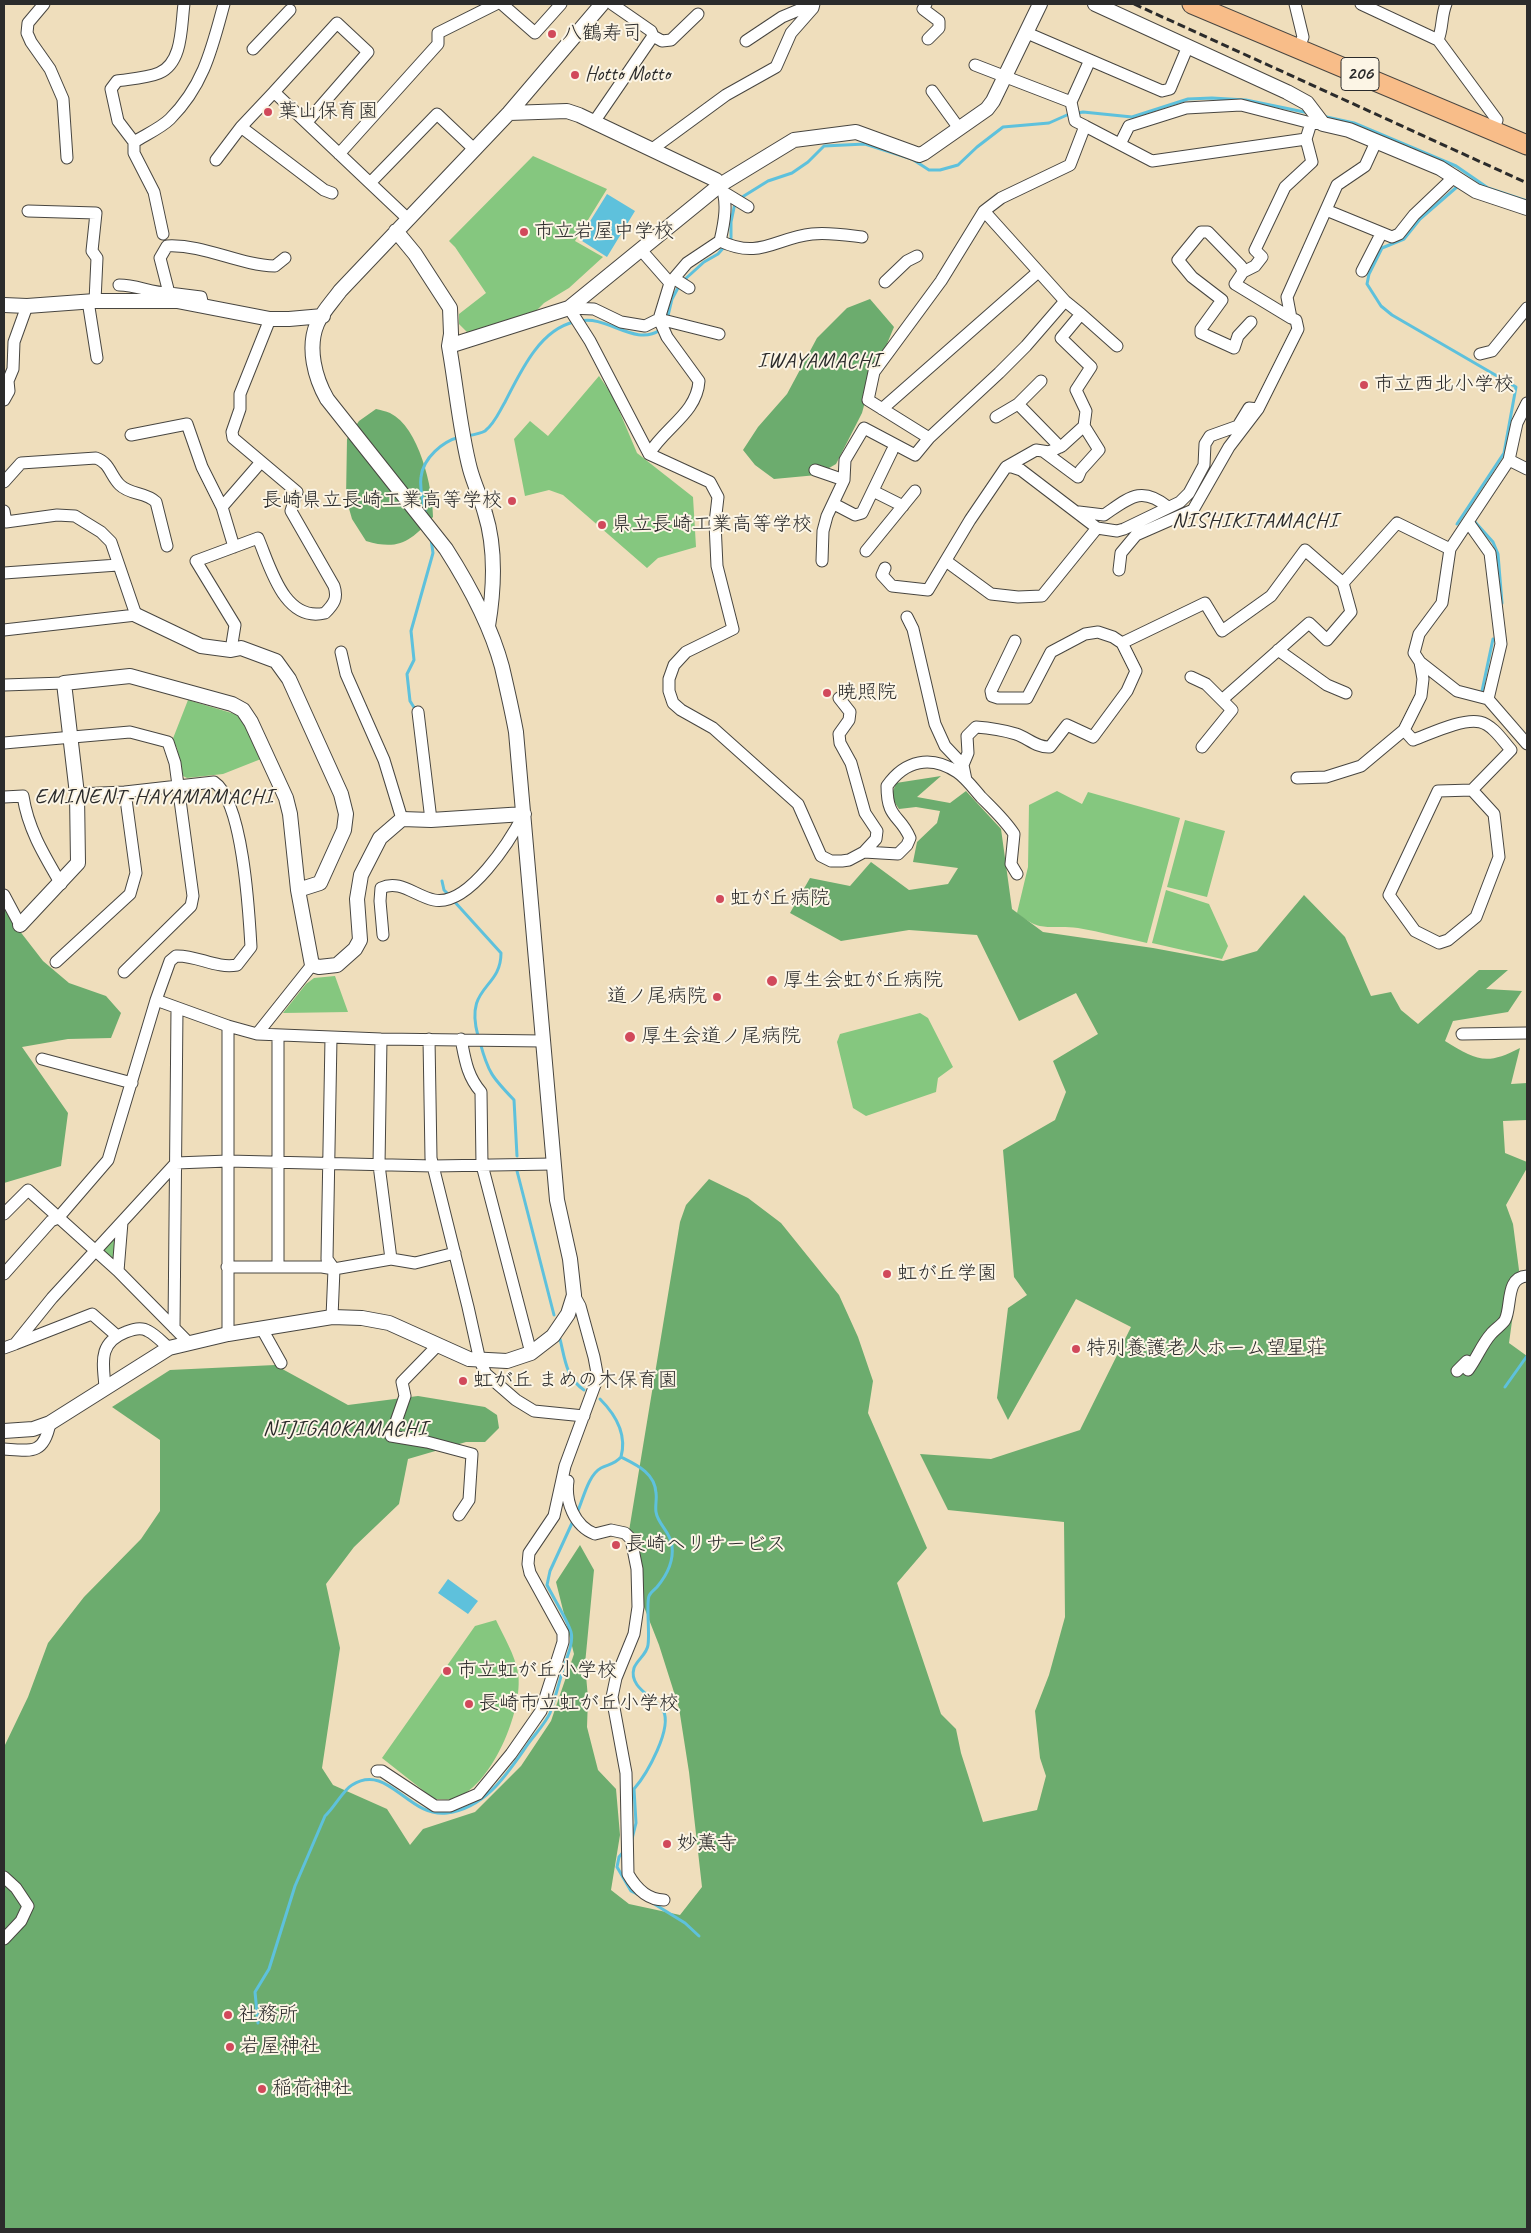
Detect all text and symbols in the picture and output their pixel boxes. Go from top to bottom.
place label: 八鶴寿司 [562,22,642,46]
marker: 八鶴寿司 [546,28,558,40]
road number: 206 [1341,58,1379,90]
place label: Hotto Motto [585,63,670,87]
marker: Hotto Motto [569,69,581,81]
place label: 葉山保育園 [278,100,378,124]
marker: 葉山保育園 [262,106,274,118]
place label: 市立岩屋中学校 [534,220,674,244]
marker: 市立岩屋中学校 [518,226,530,238]
district label: IWAYAMACHI [756,348,882,374]
place label: 市立西北小学校 [1374,373,1514,397]
marker: 市立西北小学校 [1358,379,1370,391]
place label: 長崎県立長崎工業高等学校 [262,489,502,513]
marker: 長崎県立長崎工業高等学校 [506,495,518,507]
district label: NISHIKITAMACHI [1170,508,1340,534]
place label: 県立長崎工業高等学校 [612,513,812,537]
marker: 県立長崎工業高等学校 [596,519,608,531]
place label: 暁照院 [837,681,897,705]
marker: 暁照院 [821,687,833,699]
district label: EMINENT-HAYAMAMACHI [34,784,274,810]
place label: 虹が丘病院 [730,887,830,911]
marker: 虹が丘病院 [714,893,726,905]
place label: 厚生会虹が丘病院 [783,969,943,993]
marker: 厚生会虹が丘病院 [765,974,779,988]
place label: 道ノ尾病院 [607,985,707,1009]
marker: 道ノ尾病院 [711,991,723,1003]
place label: 厚生会道ノ尾病院 [641,1025,801,1049]
marker: 厚生会道ノ尾病院 [623,1030,637,1044]
place label: 虹が丘学園 [897,1262,997,1286]
marker: 虹が丘学園 [881,1268,893,1280]
place label: 特別養護老人ホーム望星荘 [1086,1337,1326,1361]
marker: 特別養護老人ホーム望星荘 [1070,1343,1082,1355]
place label: 虹が丘 まめの木保育園 [473,1369,678,1393]
marker: 虹が丘 まめの木保育園 [457,1375,469,1387]
district label: NIJIGAOKAMACHI [261,1416,429,1442]
place label: 長崎ヘリサービス [626,1533,786,1557]
marker: 長崎ヘリサービス [610,1539,622,1551]
place label: 市立虹が丘小学校 [457,1659,617,1683]
marker: 市立虹が丘小学校 [441,1665,453,1677]
place label: 長崎市立虹が丘小学校 [479,1692,679,1716]
marker: 長崎市立虹が丘小学校 [463,1698,475,1710]
place label: 妙薫寺 [677,1832,737,1856]
marker: 妙薫寺 [661,1838,673,1850]
place label: 社務所 [238,2003,298,2027]
marker: 社務所 [222,2009,234,2021]
place label: 岩屋神社 [240,2035,320,2059]
marker: 岩屋神社 [224,2041,236,2053]
place label: 稲荷神社 [272,2077,352,2101]
marker: 稲荷神社 [256,2083,268,2095]

